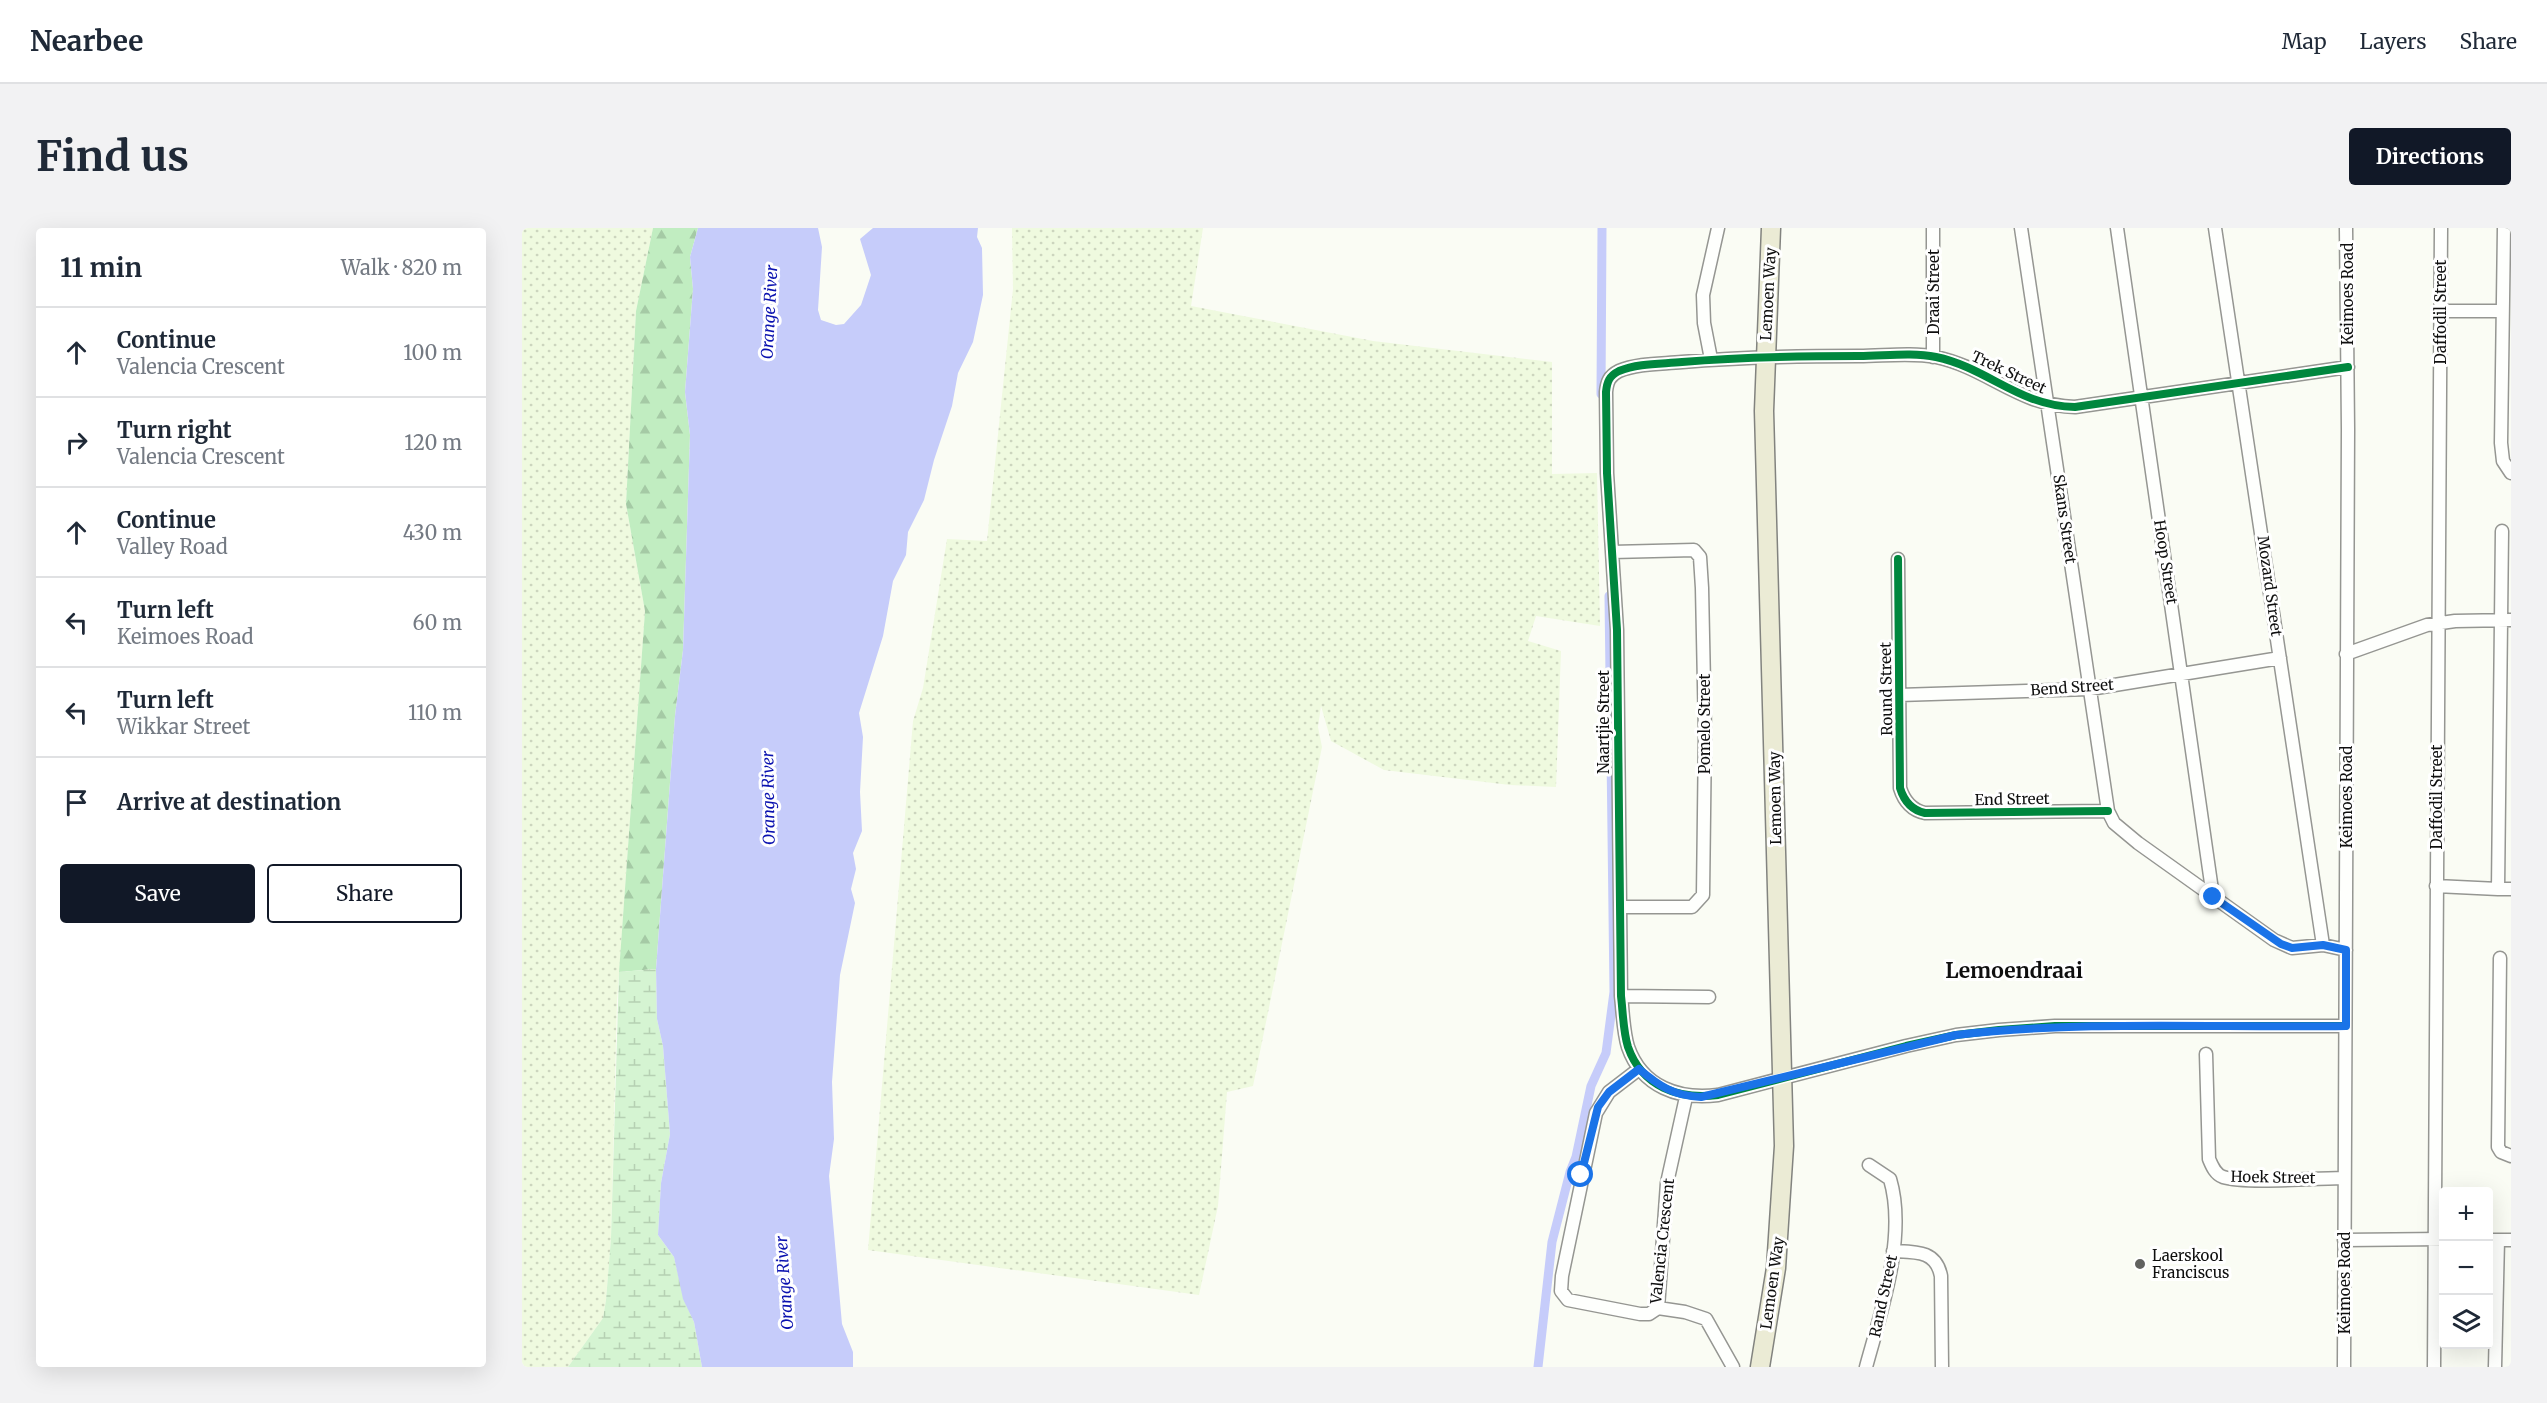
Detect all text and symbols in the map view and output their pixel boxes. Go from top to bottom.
text: Nearbee [30,23,143,59]
text: Map [2282,28,2327,55]
text: Layers [2360,28,2427,55]
text: Share [2460,28,2517,55]
button: Directions [2349,128,2511,185]
text: Find us [36,130,189,182]
street label: Keimoes Road [2338,243,2357,345]
street label: Lemoen Way [1756,247,1780,341]
street label: Draai Street [1924,249,1943,335]
text: 11 min [60,251,142,284]
text: Walk · 820 m [341,255,462,280]
street label: Daffodil Street [2431,259,2450,364]
water label: Orange River [757,264,781,360]
text: Continue [117,326,216,354]
icon: ahead [60,336,93,369]
text: 100 m [403,340,462,365]
street label: Trek Street [1969,346,2050,398]
text: Valencia Crescent [117,354,285,379]
text: Turn right [117,416,231,444]
icon: right [60,426,93,459]
text: 120 m [404,430,462,455]
text: Valencia Crescent [117,444,285,469]
street label: Skans Street [2049,473,2081,565]
text: Continue [117,506,216,534]
icon: ahead [60,516,93,549]
street label: Hoop Street [2150,518,2182,606]
text: 430 m [403,520,462,545]
text: Valley Road [117,534,228,559]
street label: Mozard Street [2254,534,2286,638]
text: Turn left [117,596,214,624]
icon: left [60,606,93,639]
text: 60 m [412,610,462,635]
text: Keimoes Road [117,624,254,649]
street label: Round Street [1876,642,1896,736]
street label: Naartjie Street [1594,670,1613,774]
street label: Pomelo Street [1695,674,1714,774]
street label: Bend Street [2030,675,2115,699]
text: Turn left [117,686,214,714]
icon: left [60,696,93,729]
text: 110 m [408,700,462,725]
text: Wikkar Street [117,714,250,739]
street label: Daffodil Street [2427,744,2446,849]
street label: Keimoes Road [2337,746,2356,848]
water label: Orange River [757,750,779,845]
street label: Lemoen Way [1765,751,1785,845]
icon: arrive [60,786,93,819]
text: Arrive at destination [117,788,341,816]
street label: End Street [1974,789,2050,809]
button: Save [60,864,255,923]
button: Share [267,864,462,923]
route end [2199,883,2225,909]
district label: Lemoendraai [1945,957,2083,984]
route start [1567,1161,1593,1187]
street label: Hoek Street [2230,1167,2316,1187]
street label: Valencia Crescent [1646,1177,1678,1306]
map controls [2439,1187,2493,1349]
button: + [2439,1187,2493,1241]
street label: Keimoes Road [2335,1232,2354,1334]
water label: Orange River [771,1235,797,1331]
street label: Lemoen Way [1756,1235,1788,1331]
button: − [2439,1241,2493,1295]
place label: Laerskool Franciscus [2152,1246,2229,1282]
street label: Rand Street [1865,1253,1901,1339]
marker: Laerskool Franciscus [2133,1257,2147,1271]
button: layers [2439,1295,2493,1349]

